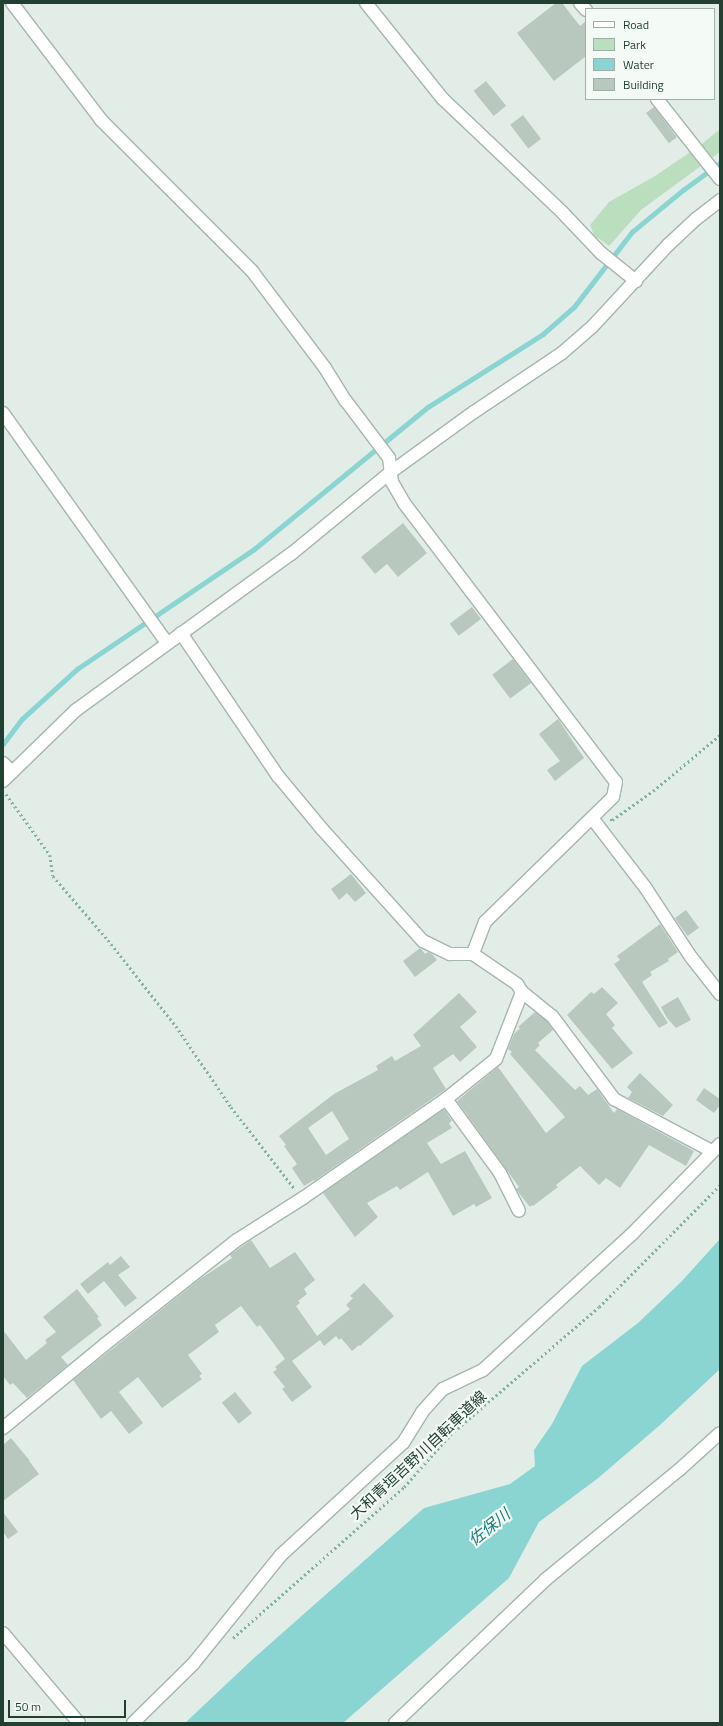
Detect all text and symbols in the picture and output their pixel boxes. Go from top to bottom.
legend [585,8,715,100]
text: Road [623,15,649,34]
text: Park [623,35,646,54]
text: Water [623,55,654,74]
text: Building [623,75,664,94]
street label: 大和青垣吉野川自転車道線 [346,1387,490,1523]
water label: 佐保川 [464,1504,514,1550]
scale bar [10,1692,128,1718]
text: 50 m [15,1697,41,1716]

